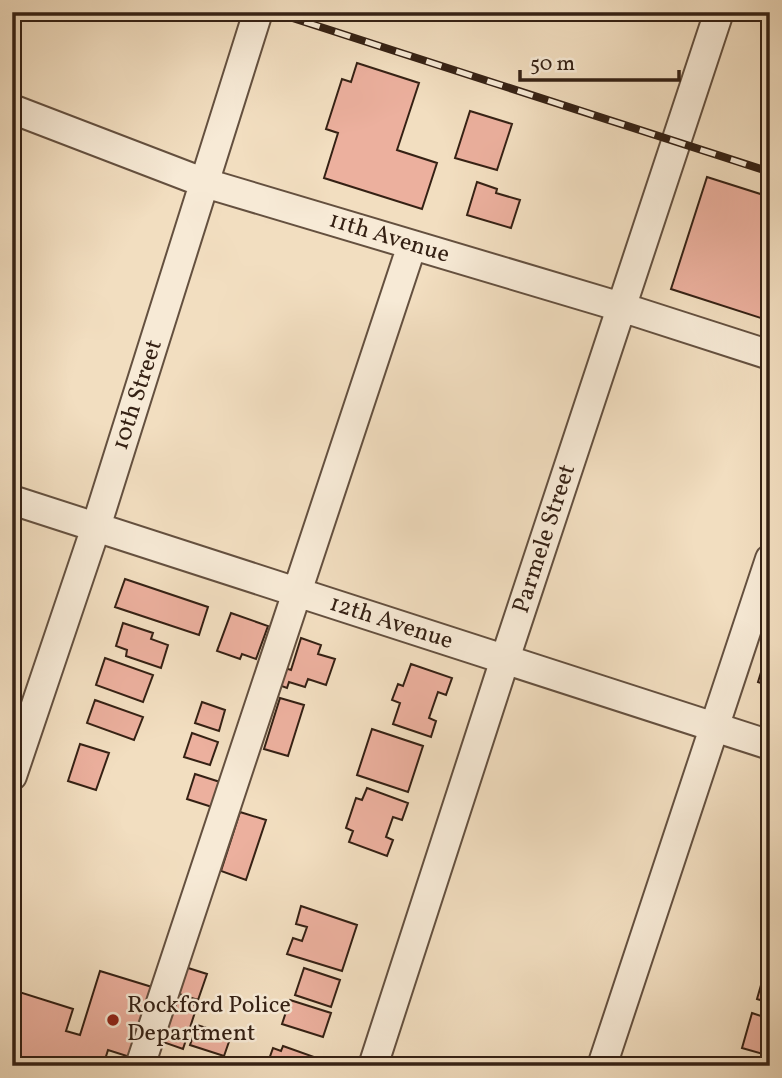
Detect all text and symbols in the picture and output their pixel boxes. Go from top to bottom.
scale bar [520,38,679,82]
text: 50 m [530,50,575,79]
street label: 11th Avenue [324,204,454,272]
street label: 10th Street [104,335,172,455]
street label: Parmele Street [505,460,585,618]
street label: 12th Avenue [325,587,457,659]
place label: Rockford Police Department [127,989,291,1051]
marker: Rockford Police Department [105,1012,121,1028]

